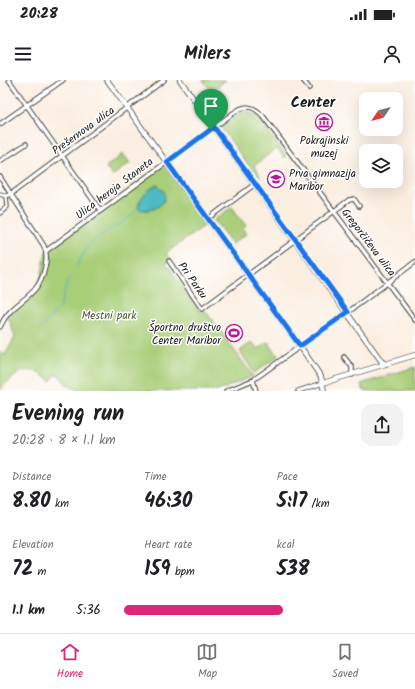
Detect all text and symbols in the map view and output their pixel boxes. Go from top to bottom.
text: 20:28 [20,2,58,26]
text: Milers [184,40,231,69]
icon: menu [12,43,34,65]
icon: person [381,43,403,65]
pin [194,89,228,130]
district label: Center [291,91,336,115]
north arrow [359,92,403,136]
map controls [359,92,403,188]
icon: arrive [200,95,222,117]
street label: Prešernova ulica [49,102,119,160]
museum icon: Pokrajinski muzej [314,112,334,132]
place label: Pokrajinski muzej [300,132,349,163]
button: layers [359,144,403,188]
street label: Ulica heroja Staneta [72,153,157,224]
place label: Prva gimnazija Maribor [289,165,356,196]
school or university icon: Prva gimnazija Maribor [266,169,286,189]
street label: Gregorčičeva ulica [337,205,400,281]
street label: Pri Parku [173,258,212,303]
park label: Mestni park [82,307,137,325]
place label: Športno društvo Center Maribor [149,319,222,350]
sports icon: Športno društvo Center Maribor [224,323,244,343]
text: Evening run [12,397,124,432]
button: share [361,404,403,446]
text: 20:28 · 8 × 1.1 km [12,430,116,451]
text: Distance [12,468,52,486]
text: Time [144,468,167,486]
text: Pace [277,468,298,486]
text: 8.80 [12,486,51,518]
text: 46:30 [144,486,192,518]
text: 5:17 [277,486,307,518]
text: km [51,495,69,513]
text: /km [307,495,329,513]
text: Elevation [12,536,54,554]
text: Heart rate [144,536,192,554]
text: kcal [277,536,295,554]
text: 72 [12,554,33,586]
text: 159 [144,554,171,586]
text: 538 [277,554,310,586]
text: m [33,563,46,581]
text: bpm [171,563,195,581]
text: 1.1 km [12,600,45,621]
text: 5:36 [76,600,101,621]
tab: Home [57,641,83,683]
tab: Map [196,641,218,683]
tab: Saved [332,641,358,683]

